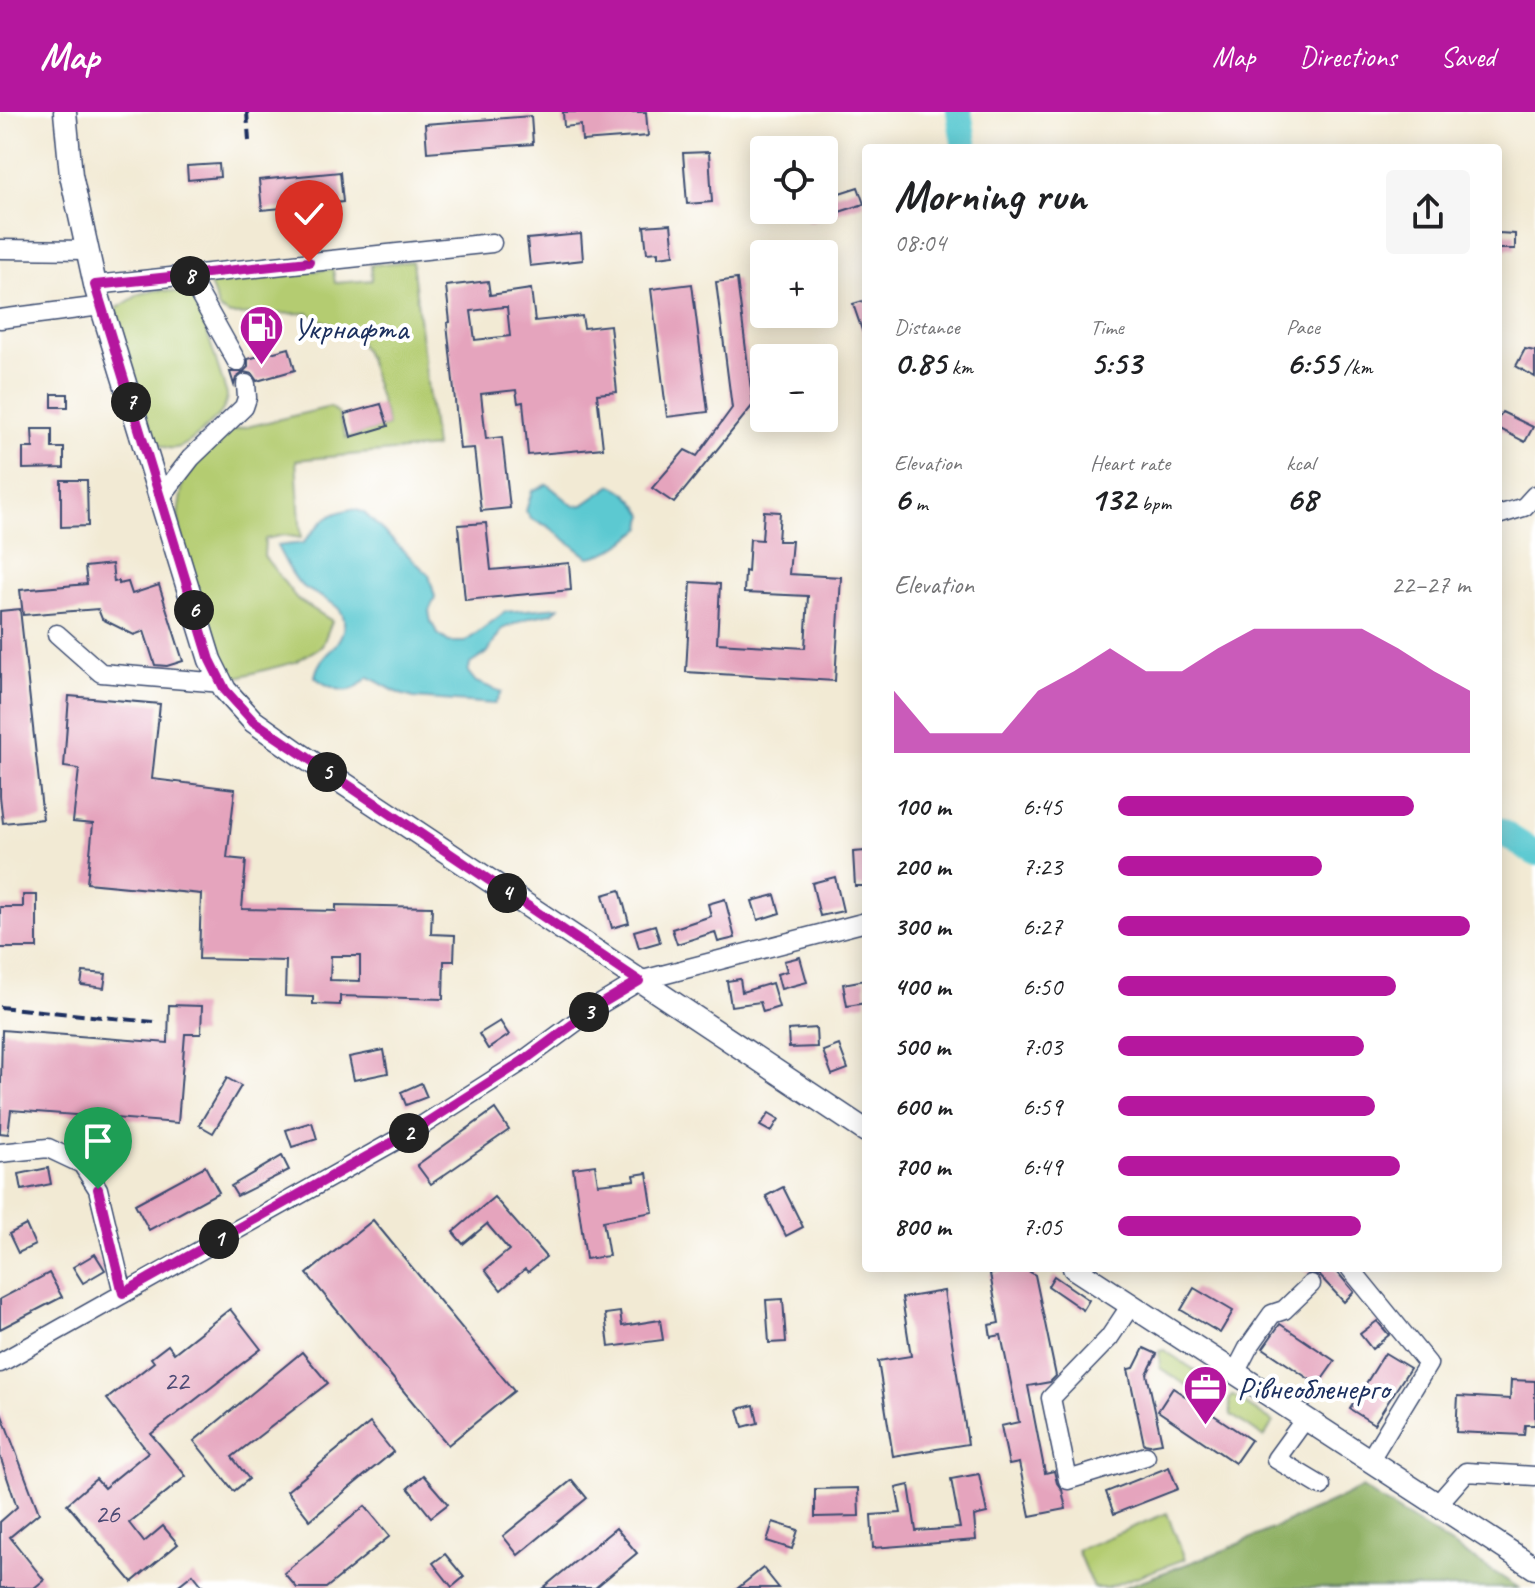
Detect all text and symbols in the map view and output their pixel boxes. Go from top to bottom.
text: Map [40,33,99,80]
text: Map [1212,39,1255,74]
text: Directions [1299,39,1397,74]
text: Saved [1441,39,1495,74]
map controls [750,136,838,432]
button: locate [750,136,838,224]
text: Morning run [894,168,1086,223]
button: share [1386,170,1470,254]
pin [275,180,343,262]
icon: check [287,192,331,236]
text: 08:04 [894,226,946,259]
button: + [750,240,838,328]
pin: 8 [170,256,210,296]
text: 8 [185,262,195,290]
fuel station icon: Укрнафта [238,304,286,367]
place label: Укрнафта [293,308,410,349]
text: Distance [894,313,960,341]
text: Time [1090,313,1124,341]
text: Pace [1286,313,1320,341]
text: 0.85 [894,341,946,384]
text: 5:53 [1090,341,1142,384]
text: 6:55 [1286,341,1338,384]
button: − [750,344,838,432]
text: km [946,353,973,381]
text: /km [1338,353,1372,381]
pin: 7 [111,382,151,422]
text: 7 [126,388,136,416]
text: Elevation [894,449,962,477]
text: Heart rate [1090,449,1170,477]
text: kcal [1286,449,1315,477]
text: 6 [894,477,910,520]
text: 132 [1090,477,1136,520]
text: 68 [1286,477,1317,520]
text: m [910,489,928,517]
text: bpm [1136,489,1171,517]
text: Elevation [894,568,974,601]
text: 22–27 m [1391,568,1470,601]
pin: 6 [174,590,214,630]
text: 6 [189,596,199,624]
pin: 5 [307,752,347,792]
text: 5 [322,758,332,786]
text: 100 m [894,790,950,823]
text: 6:45 [1022,790,1062,823]
text: 200 m [894,850,950,883]
text: 7:23 [1022,850,1062,883]
pin: 4 [487,873,527,913]
text: 4 [502,879,512,907]
text: 300 m [894,910,950,943]
text: 6:27 [1022,910,1062,943]
text: 400 m [894,970,950,1003]
text: 6:50 [1022,970,1062,1003]
pin: 3 [569,992,609,1032]
text: 3 [584,998,594,1026]
text: 500 m [894,1030,950,1063]
text: 7:03 [1022,1030,1062,1063]
text: 600 m [894,1090,951,1123]
text: 6:59 [1022,1090,1062,1123]
pin [64,1107,132,1189]
pin: 2 [389,1113,429,1153]
icon: arrive [76,1119,120,1163]
text: 2 [404,1119,414,1147]
text: 700 m [894,1150,950,1183]
text: 6:49 [1022,1150,1062,1183]
text: 800 m [894,1210,950,1243]
text: 7:05 [1022,1210,1062,1243]
pin: 1 [199,1219,239,1259]
text: 1 [214,1225,224,1253]
house number: 22 [163,1363,191,1398]
office icon: Рівнеобленерго [1182,1364,1230,1427]
place label: Рівнеобленерго [1237,1368,1393,1409]
house number: 26 [94,1496,121,1531]

